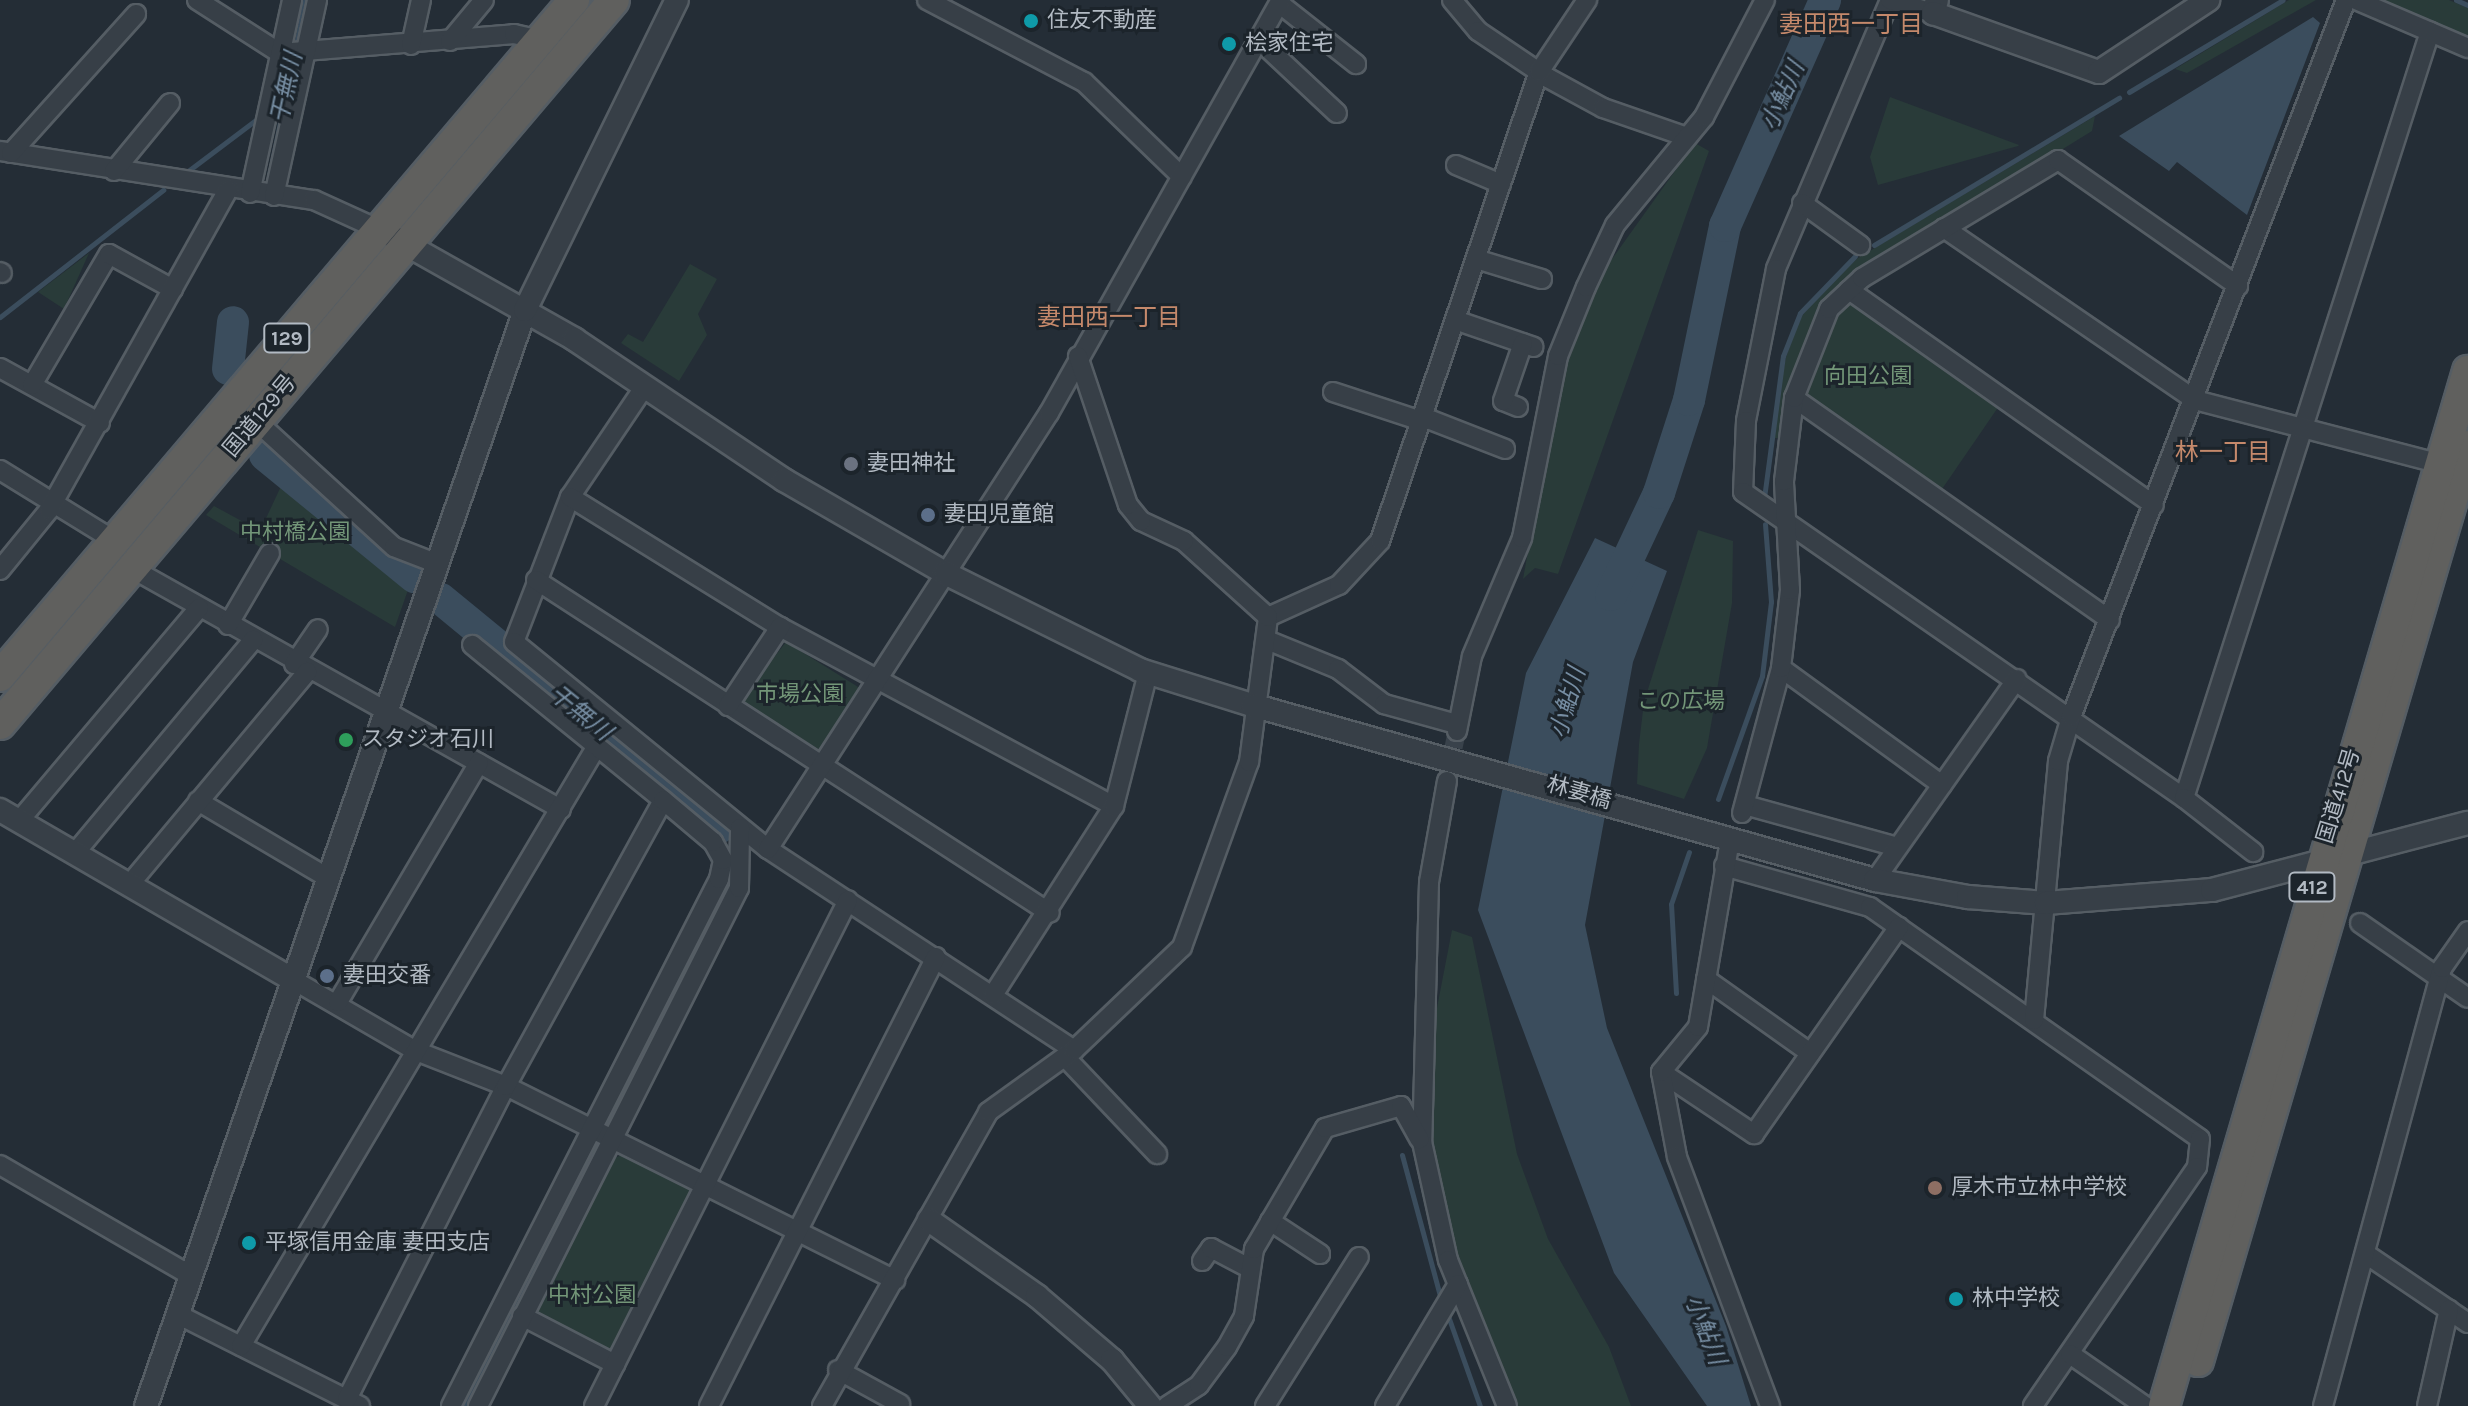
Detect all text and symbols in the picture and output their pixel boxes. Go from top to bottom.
place label: 住友不動産 [1047,8,1157,34]
district label: 妻田西一丁目 [1779,11,1923,39]
marker: 住友不動産 [1022,12,1040,30]
place label: 桧家住宅 [1245,31,1333,57]
marker: 桧家住宅 [1220,35,1238,53]
water label: 干無川 [265,50,309,126]
water label: 小鮎川 [1755,57,1811,135]
district label: 妻田西一丁目 [1037,304,1181,332]
road number: 129 [263,322,311,354]
park label: 向田公園 [1824,364,1912,390]
street label: 国道129号 [218,370,302,462]
district label: 林一丁目 [2175,439,2271,467]
place label: 妻田神社 [867,451,955,477]
marker: 妻田神社 [842,455,860,473]
place label: 妻田児童館 [944,502,1054,528]
marker: 妻田児童館 [919,506,937,524]
park label: 中村橋公園 [240,520,350,546]
water label: 小鮎川 [1544,664,1592,742]
water label: 干無川 [543,679,617,747]
park label: 市場公園 [756,682,844,708]
park label: この広場 [1637,689,1725,715]
place label: スタジオ石川 [362,727,494,753]
marker: スタジオ石川 [337,731,355,749]
street label: 国道412号 [2312,745,2366,847]
street label: 林妻橋 [1544,771,1614,815]
road number: 412 [2288,871,2336,903]
place label: 妻田交番 [343,963,431,989]
marker: 妻田交番 [318,967,336,985]
place label: 厚木市立林中学校 [1951,1175,2127,1201]
marker: 厚木市立林中学校 [1926,1179,1944,1197]
place label: 平塚信用金庫 妻田支店 [265,1230,490,1256]
marker: 平塚信用金庫 妻田支店 [240,1234,258,1252]
park label: 中村公園 [548,1283,636,1309]
place label: 林中学校 [1972,1286,2060,1312]
marker: 林中学校 [1947,1290,1965,1308]
water label: 小鮎川 [1679,1291,1731,1369]

